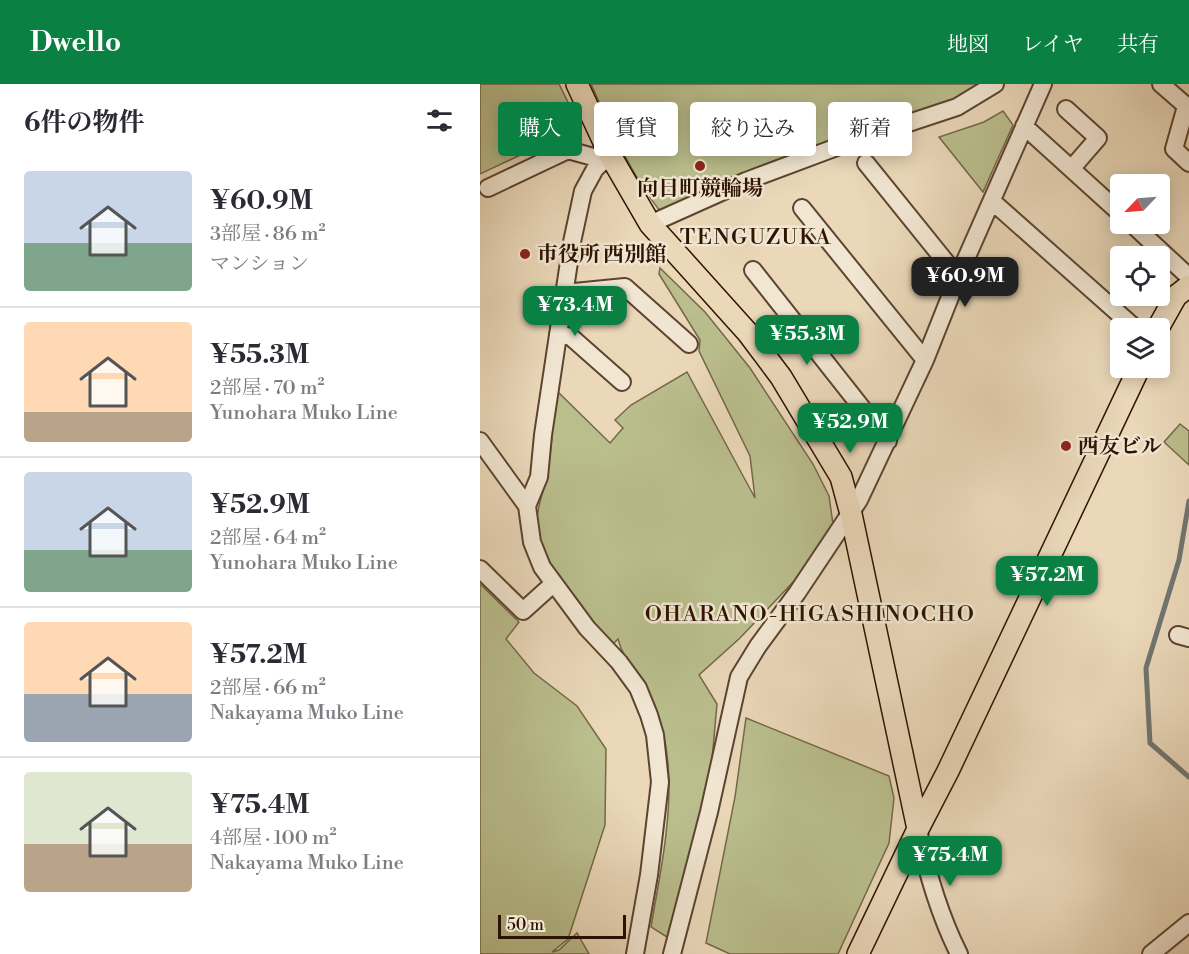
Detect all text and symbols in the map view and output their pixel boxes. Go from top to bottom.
text: Dwello [30,25,121,60]
text: 地図 [947,32,989,58]
text: レイヤ [1022,32,1084,58]
text: 共有 [1117,32,1159,58]
chip: 購入 [498,102,582,156]
chip: 賃貸 [594,102,678,156]
chip: 絞り込み [690,102,816,156]
chip: 新着 [828,102,912,156]
icon: filters [423,104,456,137]
text: 6件の物件 [24,107,144,139]
marker: 向日町競輪場 [693,159,707,173]
north arrow [1110,174,1170,234]
map controls [1110,174,1170,378]
place label: 向日町競輪場 [637,176,763,202]
text: ¥60.9M [210,185,313,217]
icon: home [72,195,144,267]
text: 3部屋 · 86 m² [210,222,326,247]
district label: TENGUZUKA [680,224,832,251]
place label: 市役所 西別館 [537,242,666,268]
button: locate [1110,246,1170,306]
marker: 市役所 西別館 [518,247,532,261]
text: マンション [210,252,309,277]
pin: ¥60.9M [916,257,1014,308]
text: ¥60.9M [925,264,1005,289]
pin: ¥73.4M [526,286,624,337]
text: ¥73.4M [537,293,613,318]
pin: ¥55.3M [758,315,856,366]
button: layers [1110,318,1170,378]
text: ¥55.3M [769,322,845,347]
text: ¥55.3M [210,339,309,371]
icon: home [72,346,144,418]
text: 2部屋 · 70 m² [210,376,324,401]
text: Yunohara Muko Line [210,401,398,426]
pin: ¥52.9M [801,403,899,454]
text: ¥52.9M [812,410,888,435]
place label: 西友ビル [1078,434,1162,460]
marker: 西友ビル [1059,439,1073,453]
text: ¥52.9M [210,489,310,521]
icon: home [72,496,144,568]
text: 2部屋 · 64 m² [210,526,326,551]
text: Yunohara Muko Line [210,551,398,576]
pin: ¥57.2M [998,556,1096,607]
text: ¥57.2M [1010,563,1084,588]
district label: OHARANO-HIGASHINOCHO [645,601,975,628]
text: ¥57.2M [210,639,307,671]
icon: home [72,646,144,718]
text: 2部屋 · 66 m² [210,676,326,701]
text: Nakayama Muko Line [210,701,404,726]
text: ¥75.4M [210,789,309,821]
icon: home [72,796,144,868]
text: 4部屋 · 100 m² [210,826,337,851]
pin: ¥75.4M [901,836,999,887]
text: ¥75.4M [912,843,988,868]
text: Nakayama Muko Line [210,851,404,876]
scale bar [498,912,626,940]
text: 50 m [507,915,544,935]

